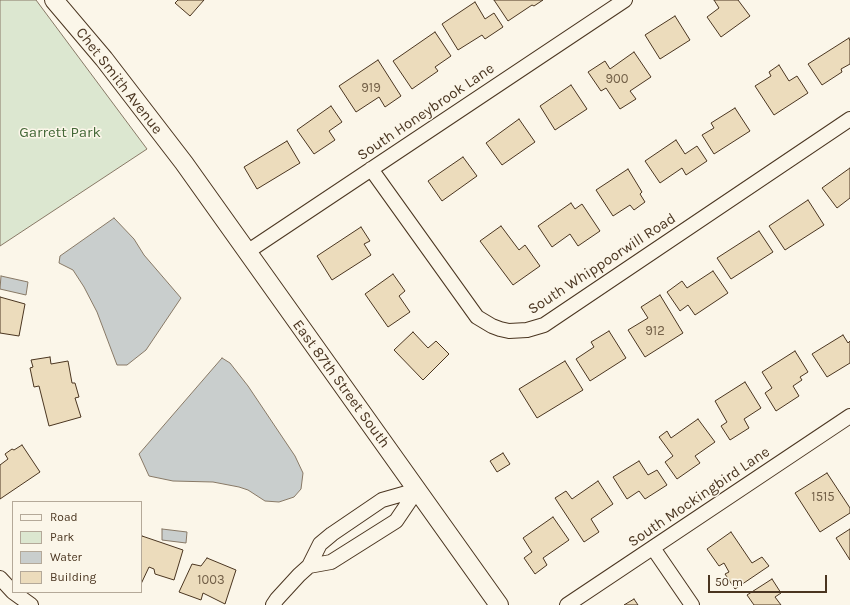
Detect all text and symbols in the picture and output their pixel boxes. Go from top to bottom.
street label: Chet Smith Avenue [72,24,166,138]
street label: South Honeybrook Lane [354,59,498,165]
house number: 900 [606,71,628,87]
house number: 919 [361,80,381,96]
park label: Garrett Park [19,124,101,142]
street label: South Whippoorwill Road [525,209,679,319]
street label: East 87th Street South [288,316,394,452]
house number: 912 [645,323,665,339]
street label: South Mockingbird Lane [625,443,773,551]
house number: 1515 [811,489,835,505]
legend [12,501,142,593]
text: Road [50,510,78,524]
text: Park [50,530,74,544]
text: Water [50,550,82,564]
scale bar [710,567,829,593]
text: Building [50,570,96,584]
house number: 1003 [197,572,225,588]
text: 50 m [715,575,743,589]

